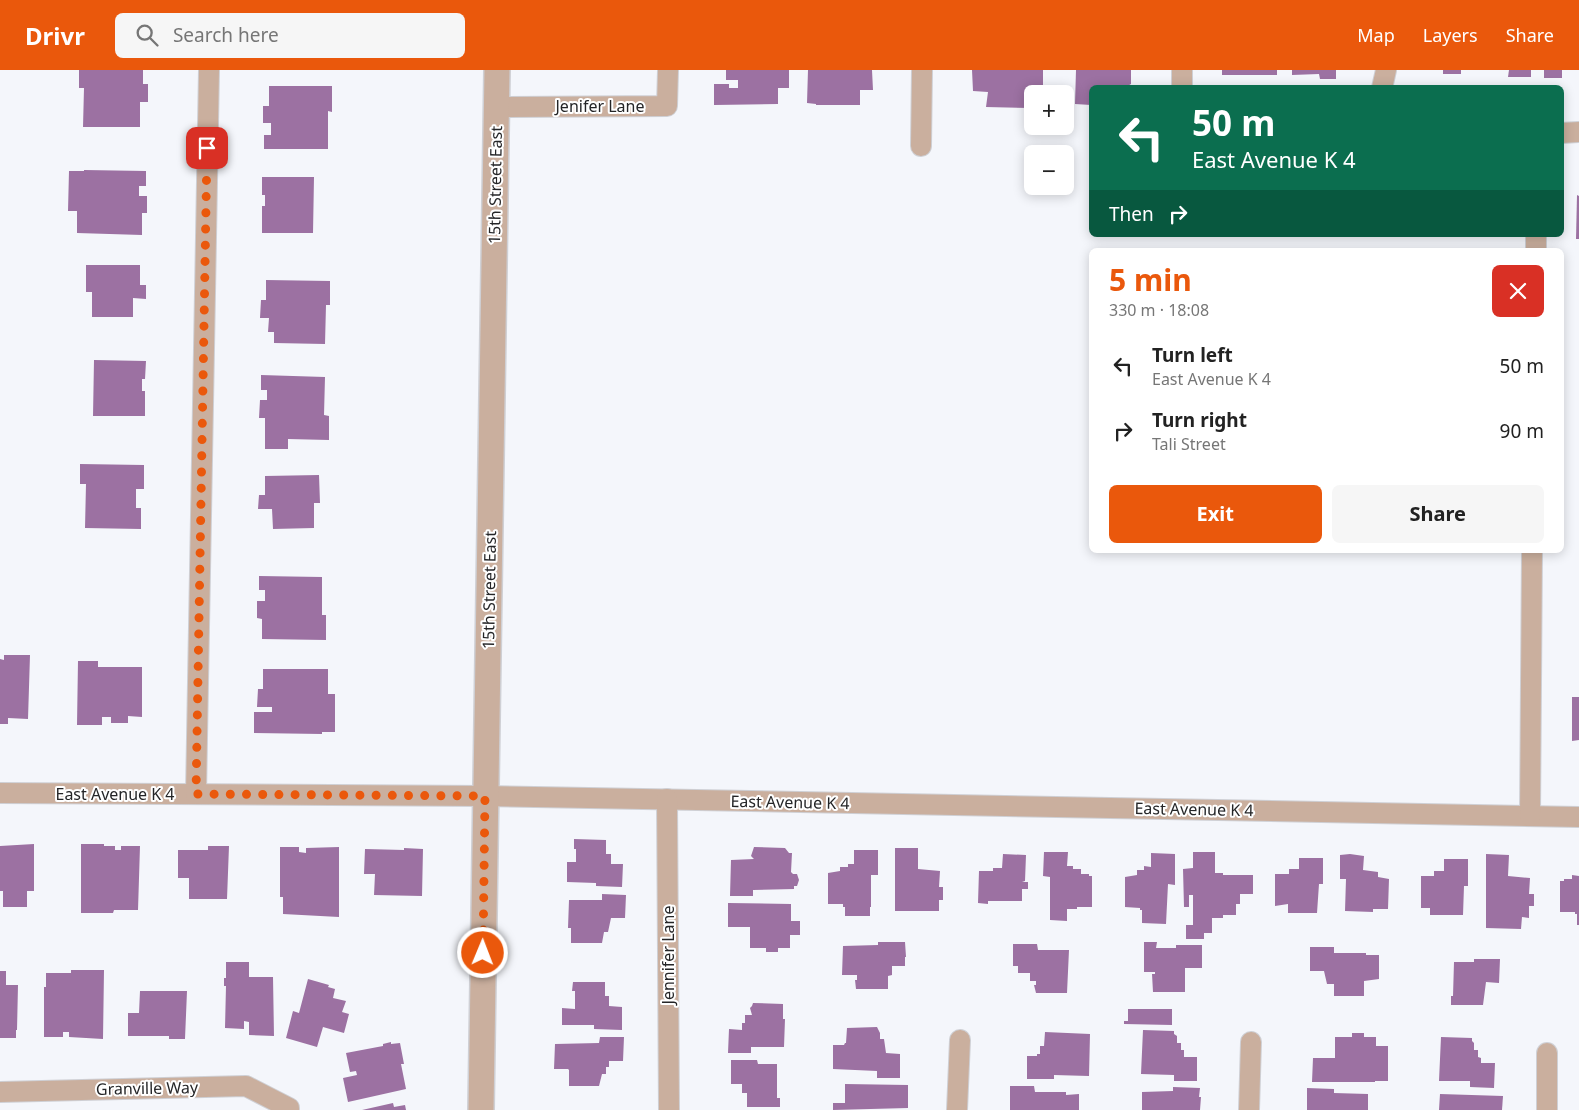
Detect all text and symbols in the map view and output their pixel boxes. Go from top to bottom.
search box [115,13,465,58]
text: Drivr [25,19,85,52]
icon: search [133,21,161,49]
text: Search here [173,22,279,48]
text: Map [1357,23,1395,47]
text: Layers [1423,23,1478,47]
text: Share [1506,23,1554,47]
map controls [1024,85,1074,195]
button: + [1024,85,1074,135]
street label: Jenifer Lane [554,95,644,117]
text: 50 m [1192,99,1275,146]
icon: left [1109,105,1174,170]
street label: 15th Street East [483,125,507,244]
pin [186,127,228,169]
icon: arrive [193,134,221,162]
text: East Avenue K 4 [1192,144,1356,174]
button: − [1024,145,1074,195]
icon: right [1164,200,1192,228]
text: Then [1109,201,1154,227]
text: 5 min [1109,259,1192,300]
button: close [1492,265,1544,317]
text: 330 m · 18:08 [1109,299,1209,321]
text: Turn left [1152,342,1233,368]
icon: left [1109,352,1137,380]
text: 50 m [1500,353,1544,379]
text: East Avenue K 4 [1152,368,1271,390]
text: Turn right [1152,407,1247,433]
icon: right [1109,417,1137,445]
text: 90 m [1500,418,1544,444]
text: Tali Street [1152,433,1226,455]
button: Exit [1109,485,1322,543]
button: Share [1332,485,1544,543]
street label: 15th Street East [477,530,501,649]
street label: East Avenue K 4 [55,783,175,805]
street label: East Avenue K 4 [730,790,850,814]
street label: East Avenue K 4 [1134,797,1254,821]
street label: Jennifer Lane [657,906,679,1006]
position arrow [456,926,508,978]
street label: Granville Way [96,1076,199,1100]

